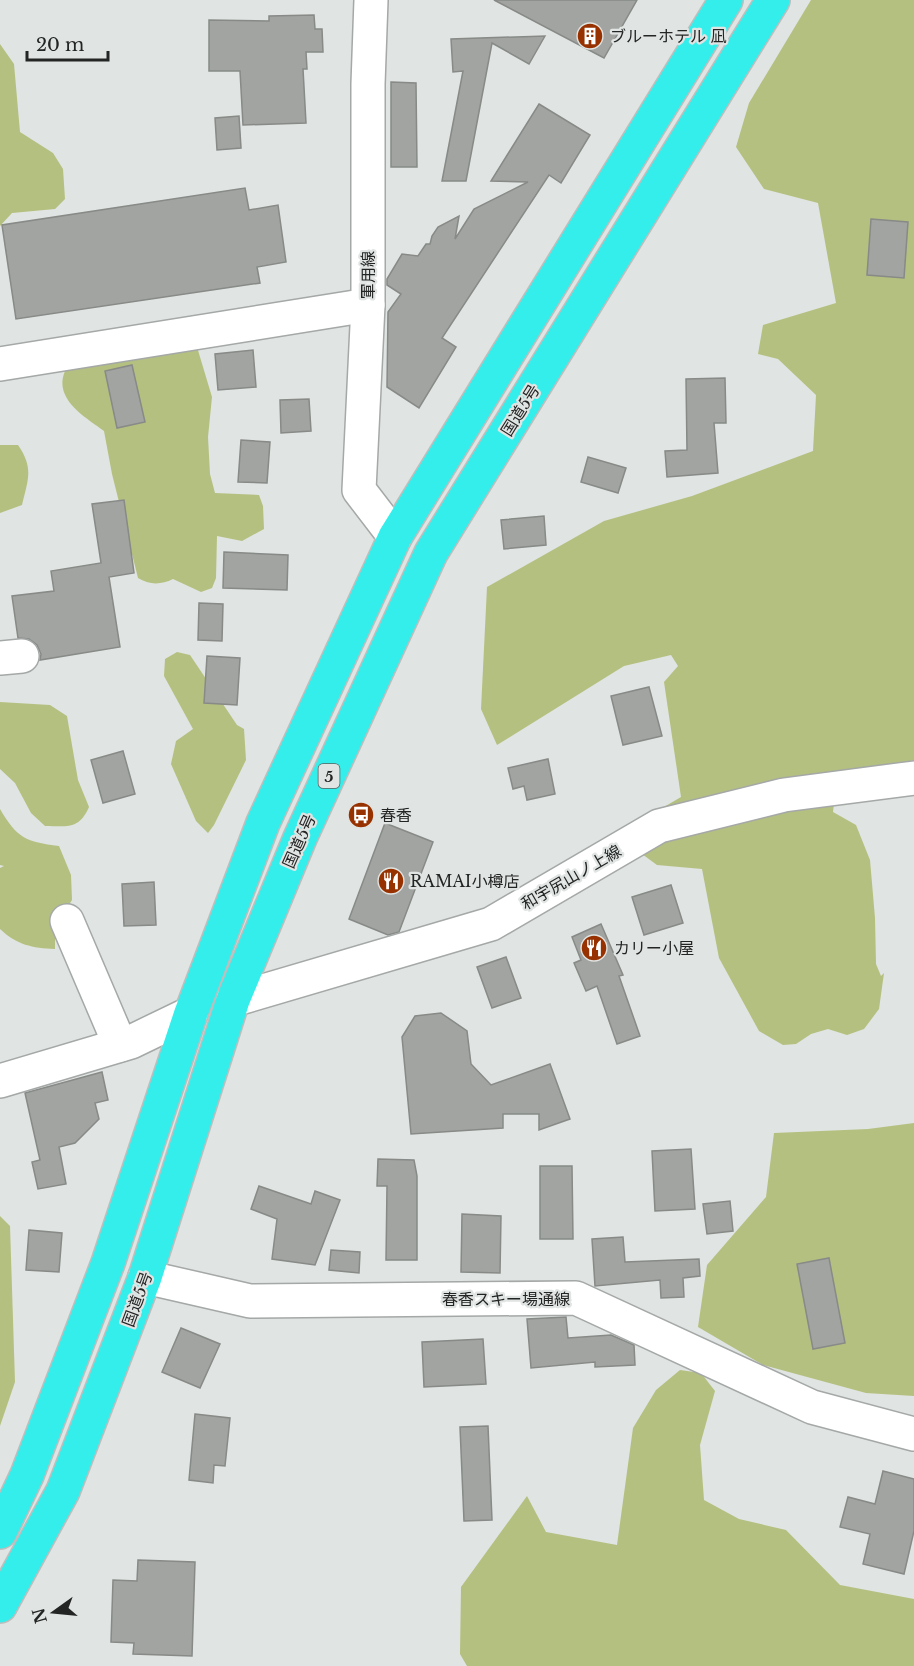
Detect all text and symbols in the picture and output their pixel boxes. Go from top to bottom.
building icon: ブルーホテル 凪 [575,21,605,51]
scale bar [27,24,108,62]
place label: ブルーホテル 凪 [610,26,727,46]
text: 20 m [36,34,84,56]
street label: 軍用線 [358,251,378,299]
street label: 国道5号 [496,380,544,440]
road number: 5 [318,764,340,788]
bus stop icon: 春香 [346,800,376,830]
place label: 春香 [380,805,412,825]
street label: 国道5号 [278,811,320,871]
street label: 和宇尻山ノ上線 [517,840,625,914]
restaurant icon: RAMAI小樽店 [376,866,406,896]
place label: RAMAI小樽店 [410,871,519,891]
restaurant icon: カリー小屋 [579,933,609,963]
place label: カリー小屋 [614,938,694,958]
street label: 国道5号 [118,1269,156,1329]
street label: 春香スキー場通線 [442,1289,570,1309]
north arrow [24,1582,84,1642]
text: N [28,1606,51,1626]

